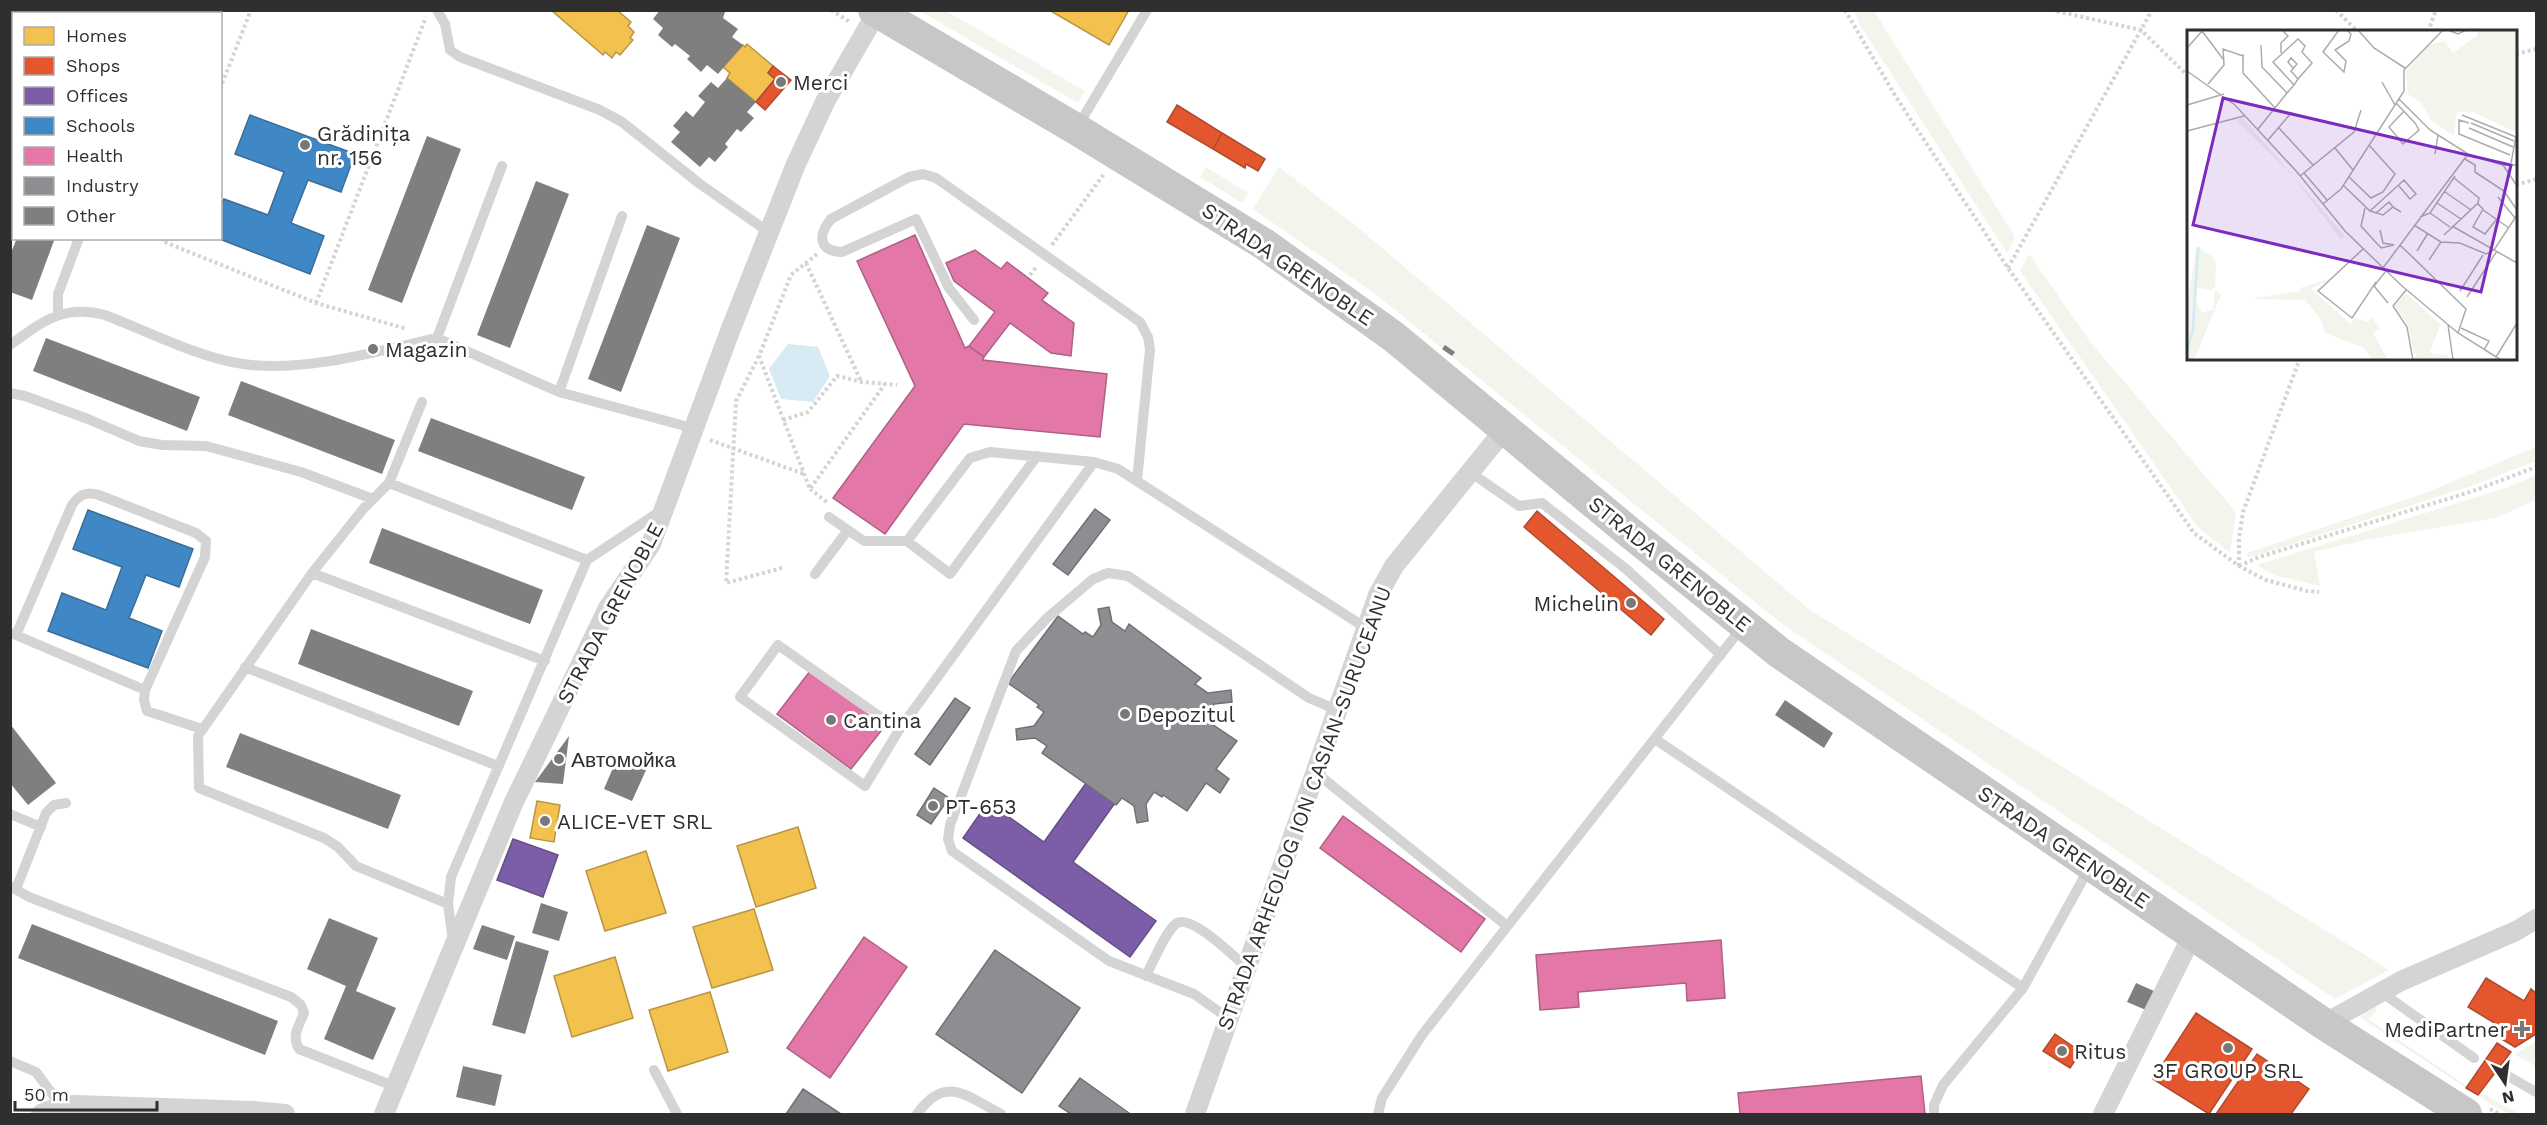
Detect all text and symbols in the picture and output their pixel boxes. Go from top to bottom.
legend [12,12,222,240]
text: Homes [66,25,127,46]
inset map [2187,30,2517,360]
text: Shops [66,55,120,76]
place label: Merci [793,70,848,95]
marker: Merci [774,75,788,89]
text: Offices [66,85,128,106]
text: Schools [66,115,135,136]
place label: Grădinița nr. 156 [317,121,411,170]
marker: Grădinița nr. 156 [298,138,312,152]
text: Health [66,145,123,166]
text: Industry [66,175,139,196]
street label: STRADA GRENOBLE [1197,197,1379,331]
text: Other [66,205,116,226]
place label: Magazin [385,337,468,362]
marker: Magazin [366,342,380,356]
street label: STRADA GRENOBLE [1584,491,1756,637]
street label: STRADA GRENOBLE [552,518,668,708]
street label: STRADA ARHEOLOG ION CASIAN-SURUCEANU [1212,583,1396,1033]
place label: Michelin [1534,591,1619,616]
marker: Michelin [1624,596,1638,610]
place label: Depozitul [1137,702,1235,727]
marker: Depozitul [1118,707,1132,721]
place label: Cantina [843,708,922,733]
marker: Cantina [824,713,838,727]
place label: Автомойка [571,747,676,772]
marker: Автомойка [552,752,566,766]
street label: STRADA GRENOBLE [1973,780,2155,914]
place label: PT-653 [945,794,1016,819]
marker: PT-653 [926,799,940,813]
place label: ALICE-VET SRL [557,809,712,834]
marker: ALICE-VET SRL [538,814,552,828]
place label: MediPartner [2384,1017,2508,1042]
marker: MediPartner [2513,1020,2531,1038]
place label: Ritus [2074,1039,2126,1064]
marker: 3F GROUP SRL [2221,1041,2235,1055]
marker: Ritus [2055,1044,2069,1058]
north arrow [2475,1053,2535,1113]
place label: 3F GROUP SRL [2153,1058,2303,1083]
scale bar [15,1074,158,1112]
text: 50 m [24,1084,69,1105]
text: N [2500,1087,2516,1108]

